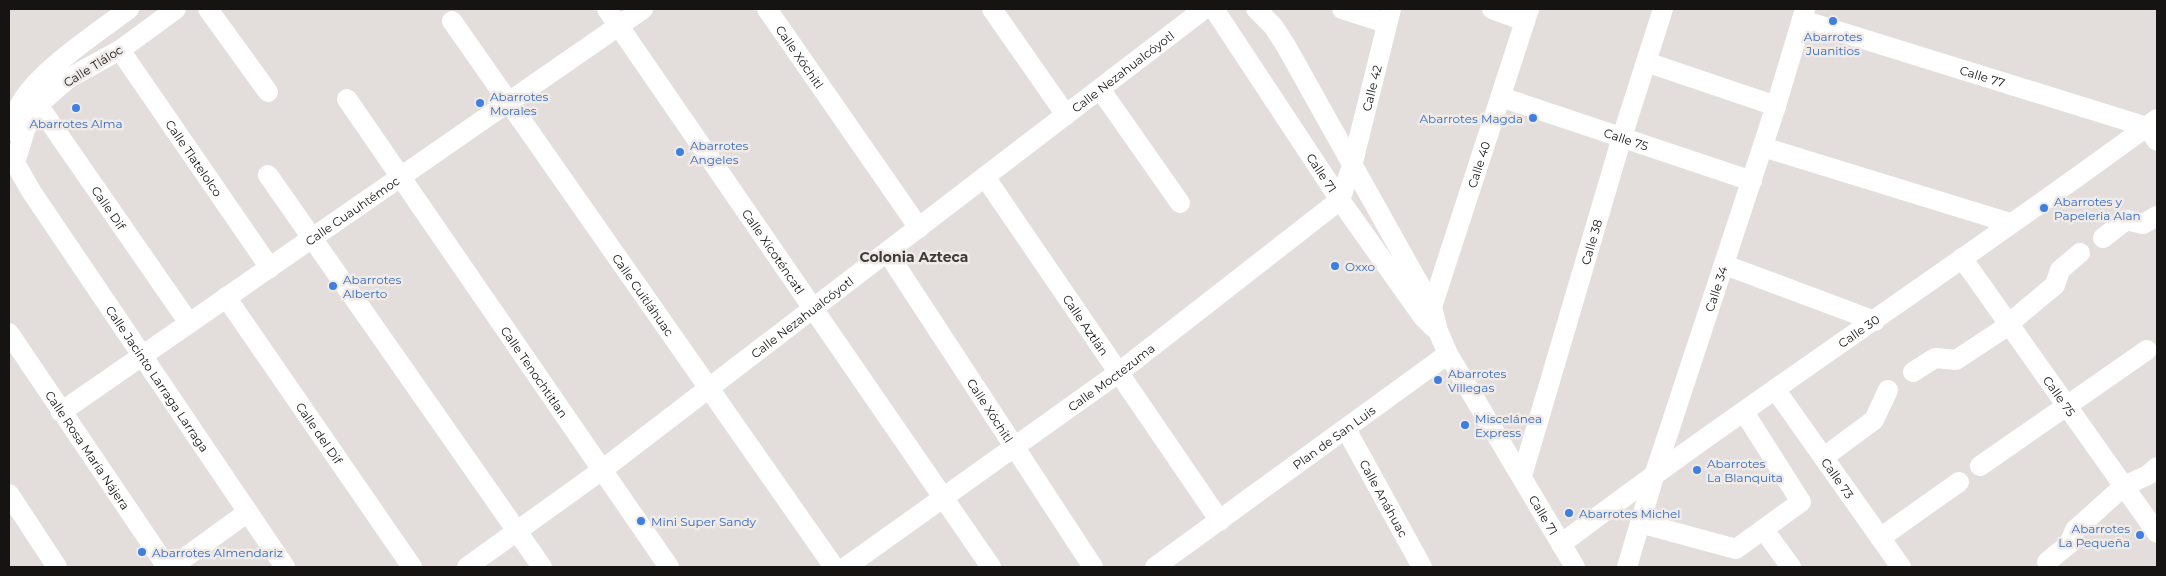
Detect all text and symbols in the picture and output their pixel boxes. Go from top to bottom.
marker: Abarrotes Juanitios [1827,15,1839,27]
street label: Calle Xóchitl [773,22,827,91]
street label: Calle Nezahualcóyotl [1068,27,1177,115]
place label: Abarrotes Juanitios [1804,29,1862,58]
street label: Calle Tláloc [61,42,126,90]
street label: Calle 77 [1958,62,2007,90]
street label: Calle 42 [1358,63,1384,113]
place label: Abarrotes Morales [490,89,549,118]
marker: Abarrotes Morales [474,97,486,109]
marker: Abarrotes Alma [70,102,82,114]
place label: Abarrotes Magda [1419,111,1523,126]
marker: Abarrotes Magda [1527,112,1539,124]
place label: Abarrotes Alma [29,116,123,131]
street label: Calle Tlatelolco [163,117,226,199]
street label: Calle 75 [1602,124,1651,153]
place label: Abarrotes Angeles [690,138,749,167]
street label: Calle 40 [1464,139,1493,190]
marker: Abarrotes Angeles [674,146,686,158]
street label: Calle 71 [1304,150,1340,195]
street label: Calle Cuauhtémoc [302,173,402,248]
street label: Calle Dif [89,183,130,233]
place label: Abarrotes y Papeleria Alan [2054,194,2141,223]
marker: Abarrotes y Papeleria Alan [2038,202,2050,214]
street label: Calle Xicoténcatl [739,206,808,297]
street label: Calle 38 [1577,217,1605,267]
district label: Colonia Azteca [860,248,968,266]
street label: Calle Cuitláhuac [609,251,678,339]
place label: Oxxo [1345,259,1375,274]
marker: Oxxo [1329,260,1341,272]
street label: Calle 34 [1701,264,1730,314]
place label: Abarrotes Alberto [343,272,402,301]
street label: Calle Nezahualcóyotl [748,273,856,361]
marker: Abarrotes Alberto [327,280,339,292]
street label: Calle Aztlán [1060,291,1112,358]
street label: Calle Jacinto Larraga Larraga [103,303,212,455]
street label: Calle 30 [1835,311,1882,350]
street label: Calle Tenochtitlan [498,323,571,420]
street label: Calle Moctezuma [1065,340,1157,414]
place label: Abarrotes Villegas [1448,366,1507,395]
street label: Calle 75 [2040,373,2079,419]
marker: Abarrotes Villegas [1432,374,1444,386]
street label: Calle Xóchitl [964,375,1017,445]
street label: Calle Rosa María Nájera [42,388,133,512]
street label: Calle del Dif [293,399,347,467]
street label: Plan de San Luis [1289,402,1378,472]
place label: Miscelánea Express [1475,411,1542,440]
marker: Miscelánea Express [1459,419,1471,431]
street label: Calle 73 [1819,455,1858,501]
place label: Abarrotes La Blanquita [1707,456,1783,485]
street label: Calle Anáhuac [1357,457,1412,540]
marker: Abarrotes La Blanquita [1691,464,1703,476]
street label: Calle 71 [1526,492,1562,538]
place label: Abarrotes Michel [1579,506,1681,521]
marker: Abarrotes Michel [1563,507,1575,519]
place label: Mini Super Sandy [651,514,757,529]
marker: Mini Super Sandy [635,515,647,527]
place label: Abarrotes La Pequeña [2058,521,2130,550]
marker: Abarrotes La Pequeña [2134,529,2146,541]
place label: Abarrotes Almendariz [152,545,283,560]
marker: Abarrotes Almendariz [136,546,148,558]

